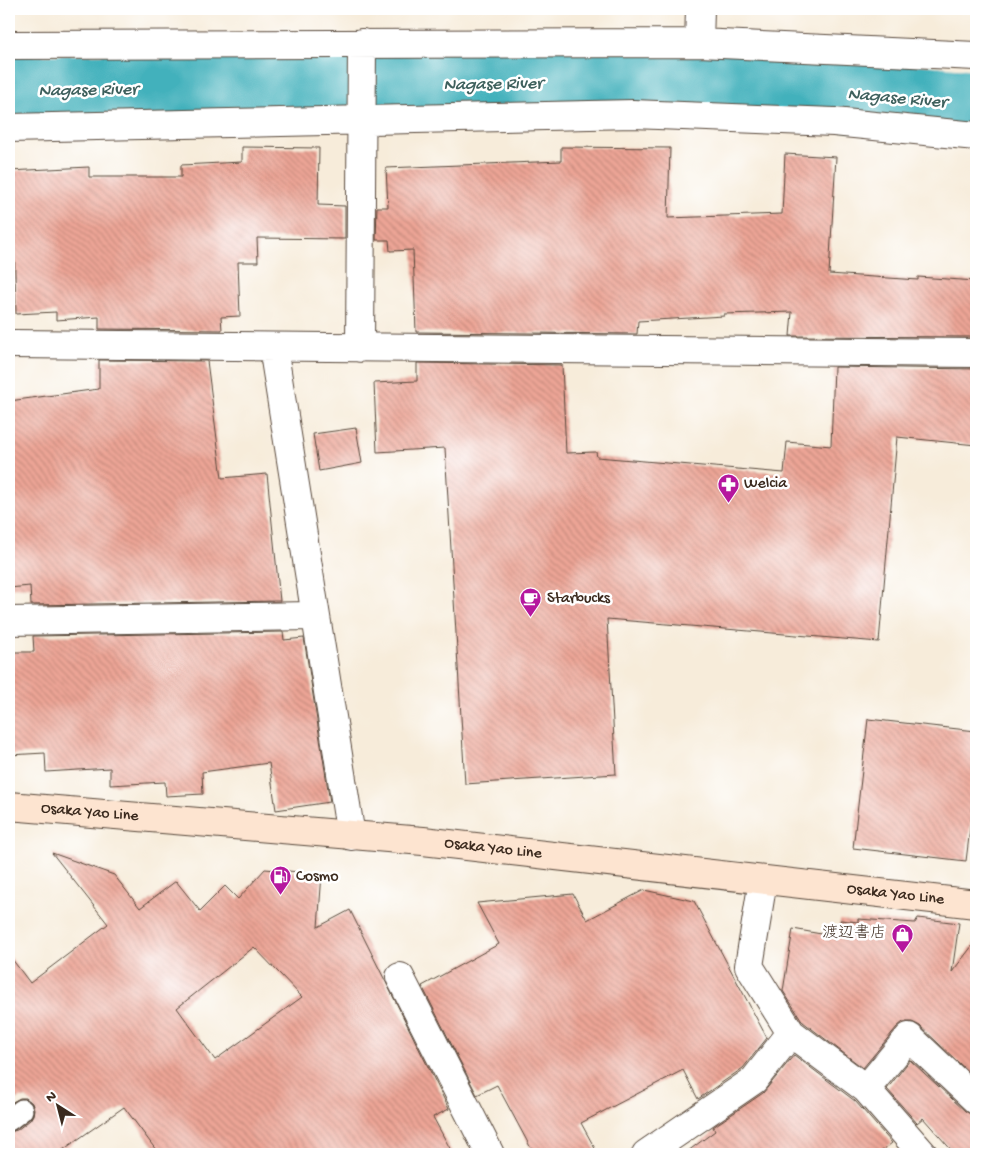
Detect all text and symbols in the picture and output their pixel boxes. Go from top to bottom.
water label: Nagase River [443,74,546,96]
water label: Nagase River [38,80,141,102]
water label: Nagase River [847,84,951,114]
pharmacy icon: Welcia [716,472,740,503]
place label: Welcia [744,475,788,494]
cafe icon: Starbucks [519,587,543,618]
place label: Starbucks [547,590,611,609]
street label: Osaka Yao Line [40,799,140,826]
street label: Osaka Yao Line [443,834,543,864]
fuel station icon: Cosmo [268,865,292,896]
place label: Cosmo [296,868,339,887]
street label: Osaka Yao Line [846,880,946,910]
shop icon: 渡辺書店 [890,922,914,953]
place label: 渡辺書店 [822,923,886,944]
north arrow [32,1080,82,1130]
text: N [43,1088,61,1107]

